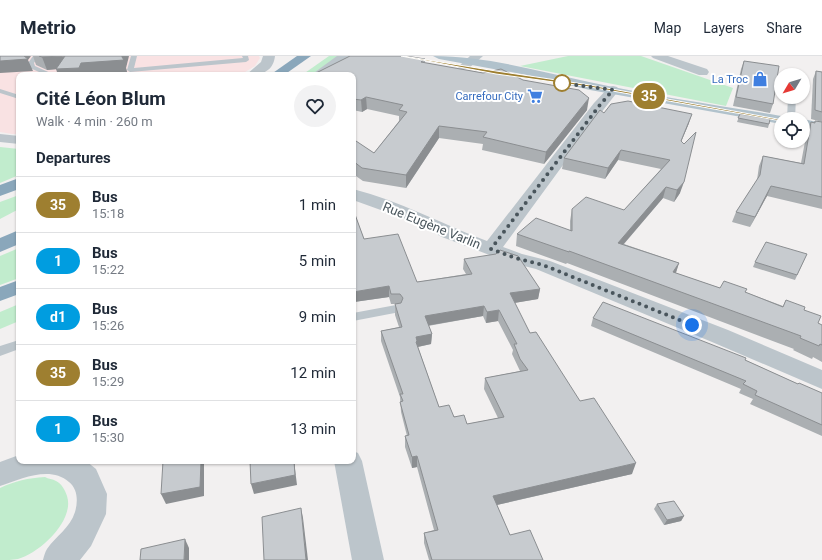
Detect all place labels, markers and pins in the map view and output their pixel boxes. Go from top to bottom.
shop icon: La Troc [751,70,769,88]
place label: La Troc [712,73,748,86]
unlabelled marker [553,74,571,92]
supermarket icon: Carrefour City [526,87,544,105]
place label: Carrefour City [455,90,524,103]

